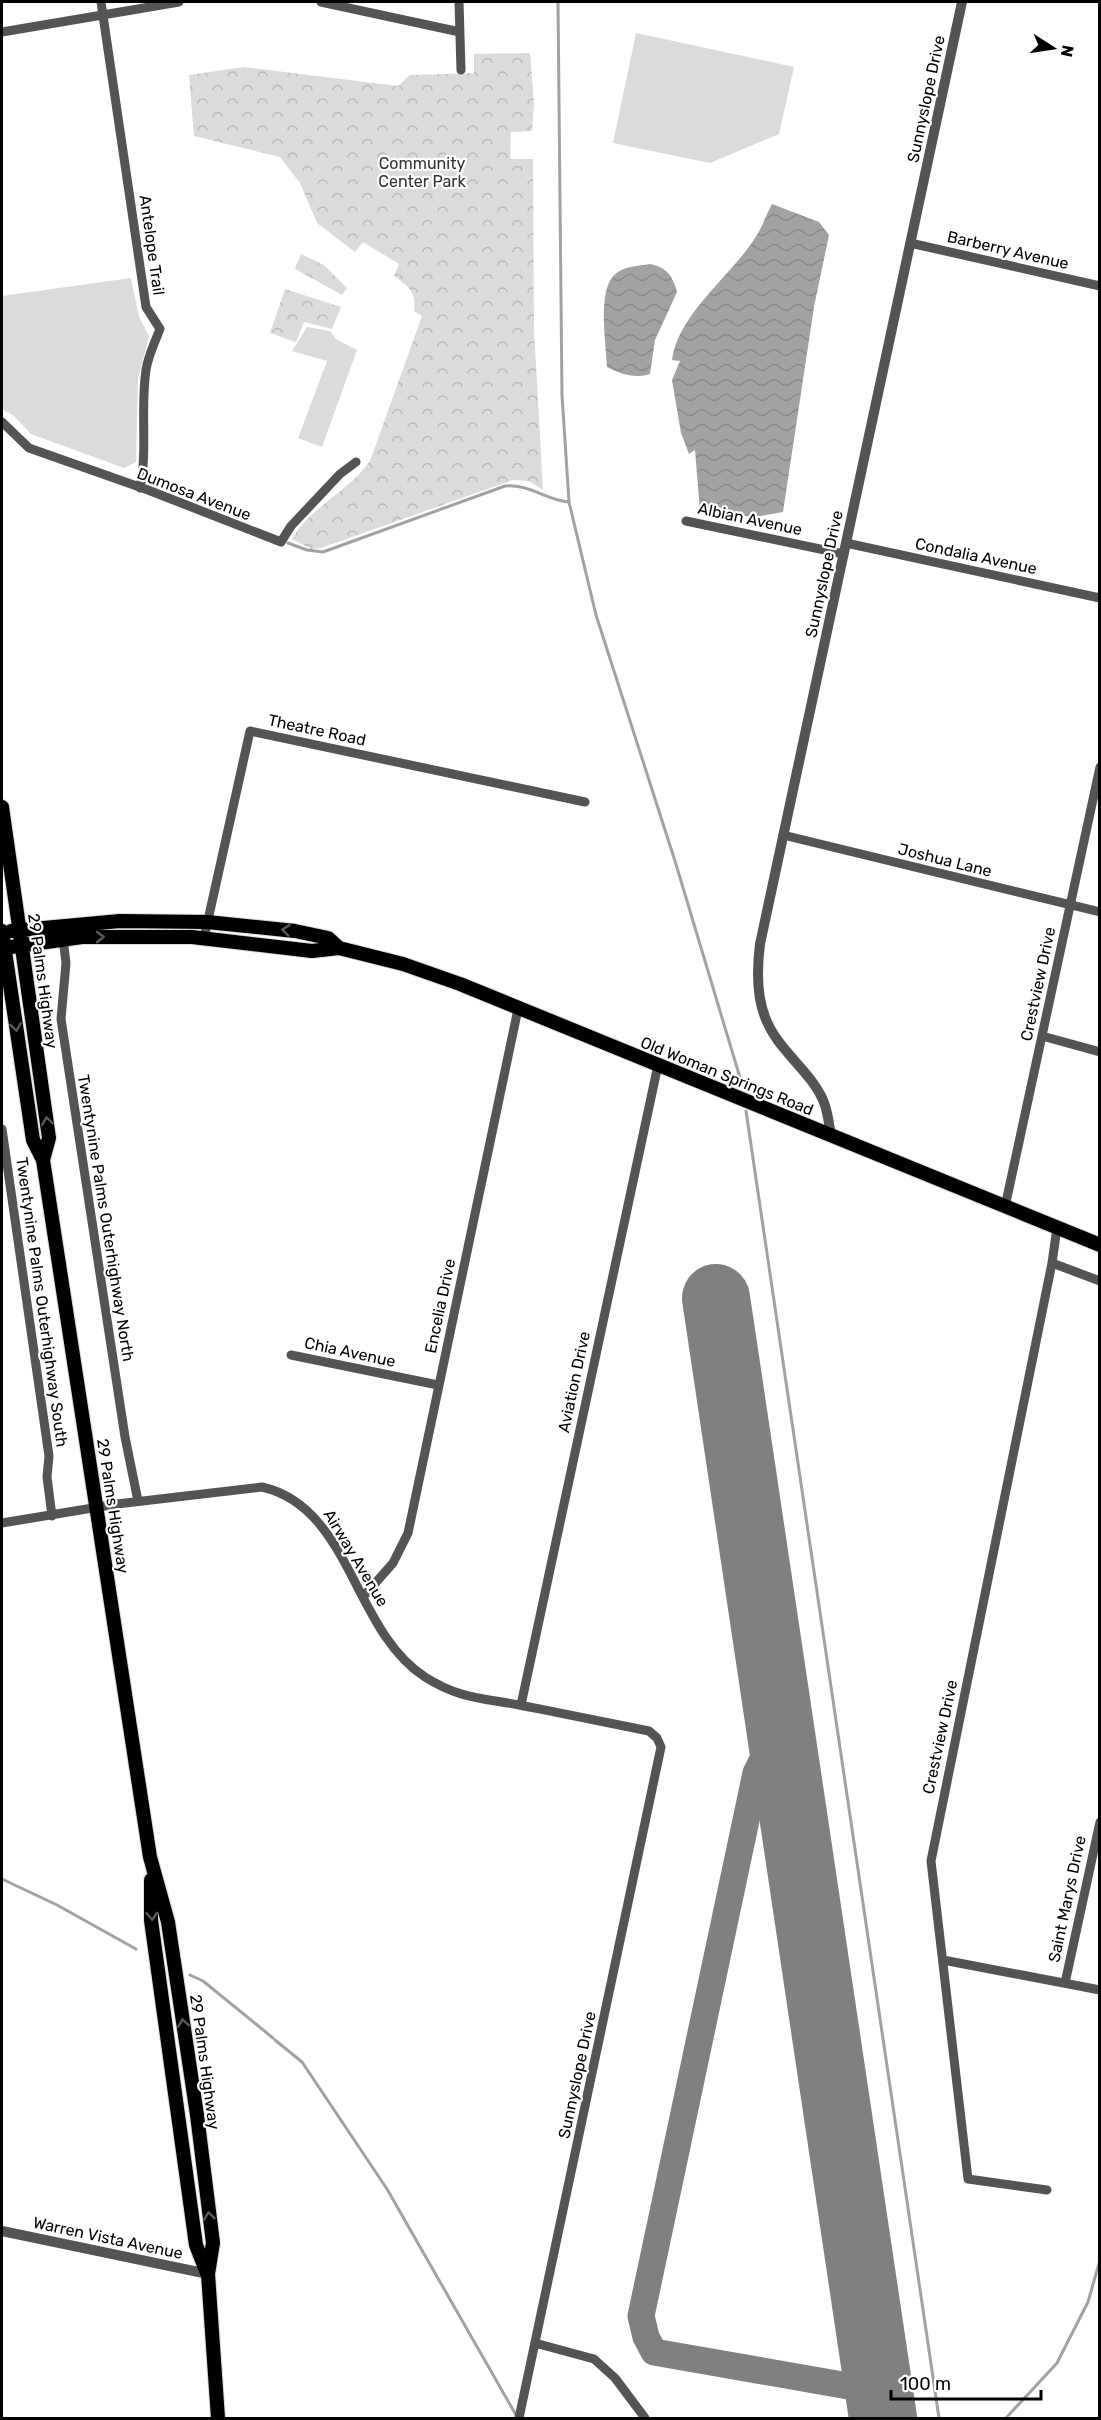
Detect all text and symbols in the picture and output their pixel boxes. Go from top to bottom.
north arrow [1023,18,1083,78]
street label: Sunnyslope Drive [903,34,949,164]
text: N [1057,43,1078,59]
park label: Community Center Park [378,154,466,191]
street label: Antelope Trail [136,194,168,296]
street label: Barberry Avenue [945,227,1071,273]
street label: Dumosa Avenue [134,464,254,524]
street label: Albian Avenue [696,499,804,539]
street label: Sunnyslope Drive [801,509,847,639]
street label: Condalia Avenue [913,534,1039,578]
street label: Theatre Road [266,710,368,750]
street label: Joshua Lane [896,839,994,881]
street label: 29 Palms Highway [24,912,62,1050]
one-way arrow [281,924,290,937]
street label: Crestview Drive [1017,925,1059,1043]
one-way arrow [96,931,105,943]
one-way arrow [9,1022,22,1032]
street label: Old Woman Springs Road [638,1033,816,1119]
street label: Twentynine Palms Outerhighway North [74,1073,138,1363]
one-way arrow [41,1117,54,1127]
street label: Twentynine Palms Outerhighway South [12,1156,72,1448]
street label: Encelia Drive [421,1257,459,1355]
street label: Aviation Drive [554,1330,594,1434]
street label: Chia Avenue [303,1333,397,1371]
street label: 29 Palms Highway [93,1437,133,1575]
street label: Airway Avenue [320,1506,392,1610]
street label: Crestview Drive [919,1678,961,1796]
street label: Saint Marys Drive [1044,1834,1090,1964]
one-way arrow [145,1911,158,1920]
street label: 29 Palms Highway [186,1993,224,2131]
street label: Sunnyslope Drive [554,2010,600,2140]
one-way arrow [177,2019,190,2029]
one-way arrow [204,2212,216,2221]
street label: Warren Vista Avenue [31,2213,185,2263]
scale bar [891,2363,1041,2401]
text: 100 m [900,2373,951,2395]

